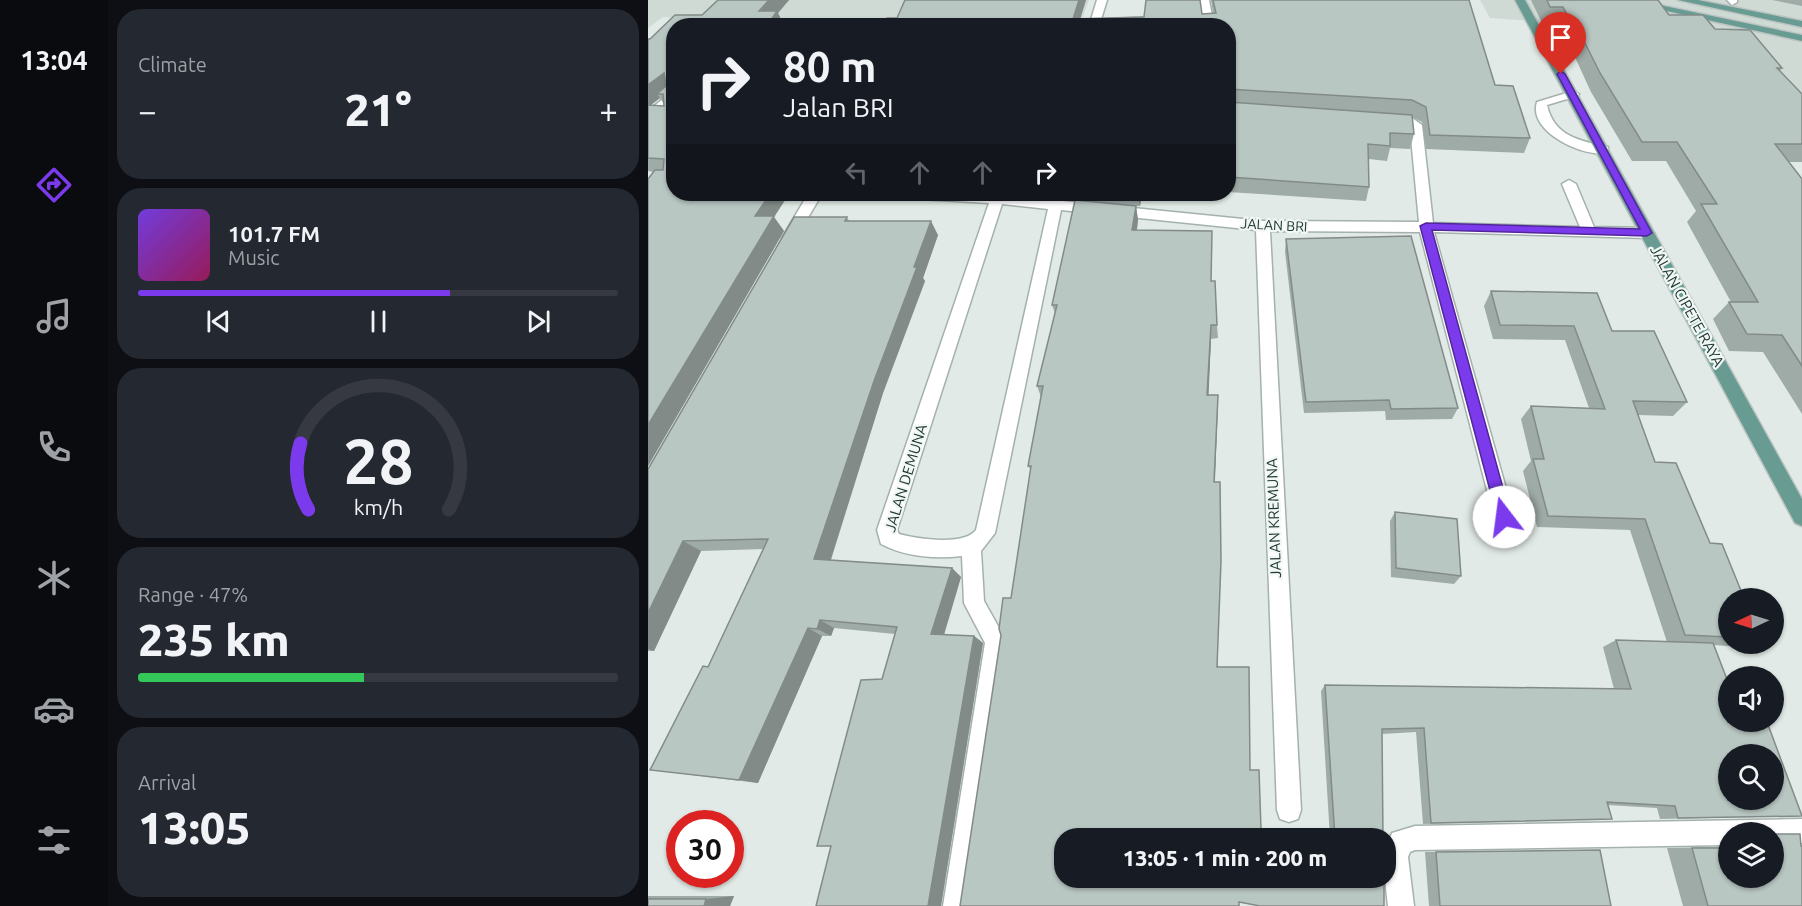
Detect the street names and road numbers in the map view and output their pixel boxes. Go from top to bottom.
street label: JALAN BRI [1240,215,1308,235]
street label: JALAN CIPETE RAYA [1647,242,1728,369]
street label: JALAN DEMUNA [881,422,930,534]
street label: JALAN KREMUNA [1263,458,1284,578]

